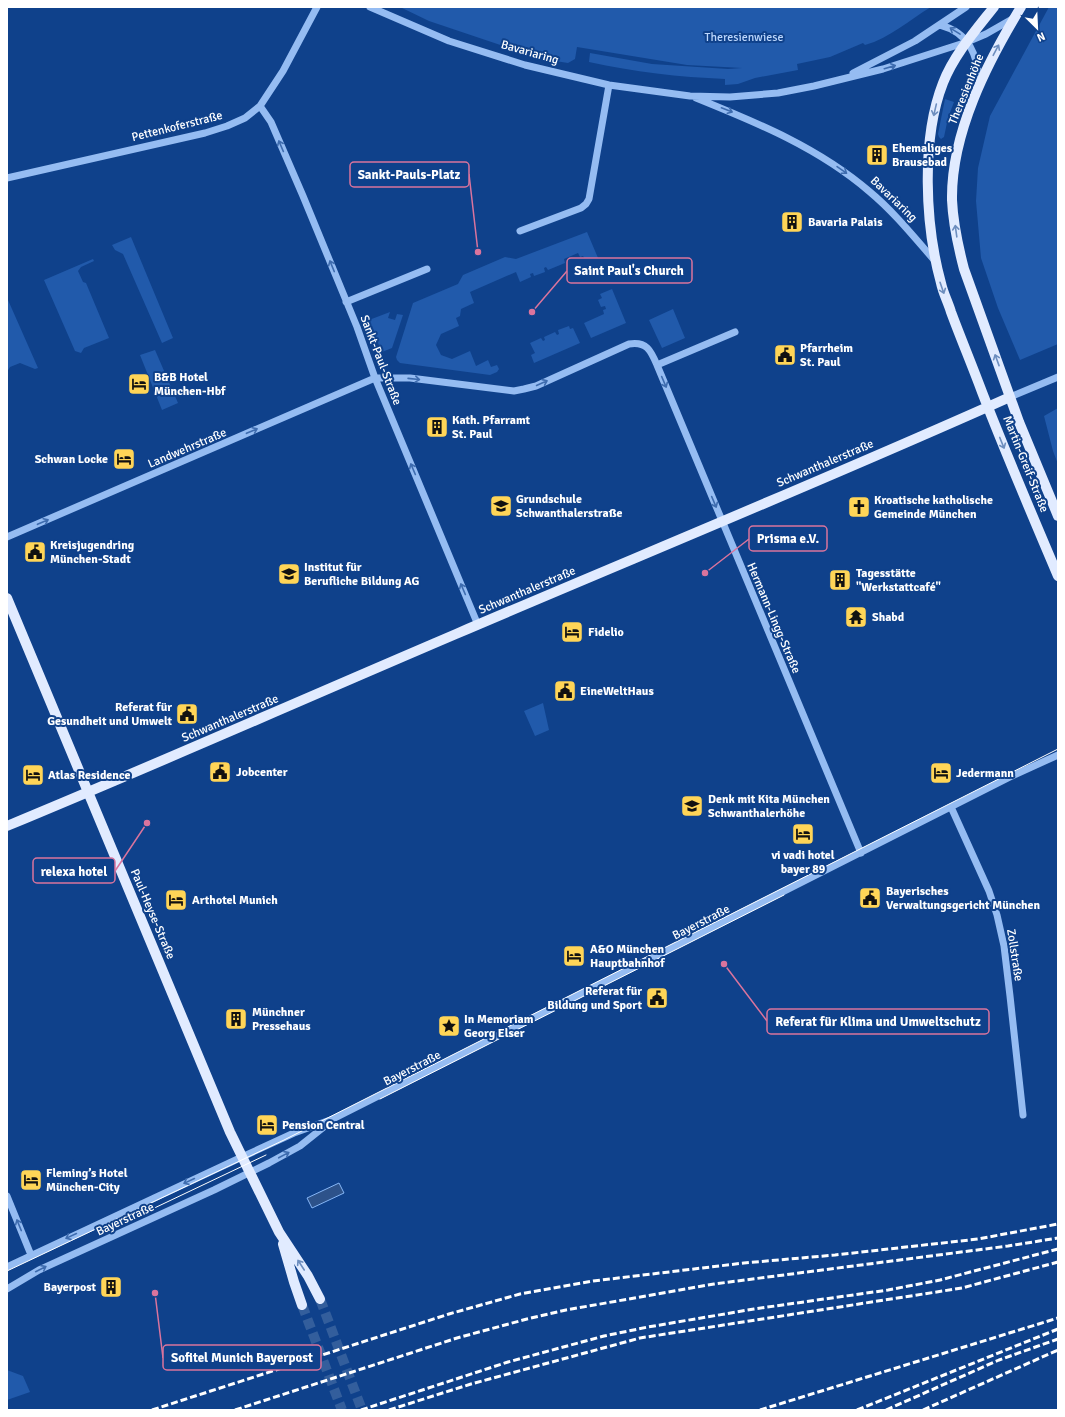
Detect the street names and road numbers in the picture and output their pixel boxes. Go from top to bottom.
street label: Bavariaring [499,37,560,68]
street label: Theresienhöhe [945,52,987,127]
street label: Pettenkoferstraße [130,108,224,145]
street label: Bavariaring [867,173,920,225]
street label: Sankt-Paul-Straße [356,313,405,407]
street label: Martin-Greif-Straße [999,414,1052,515]
street label: Landwehrstraße [146,425,229,472]
street label: Schwanthalerstraße [774,436,876,491]
street label: Hermann-Lingg-Straße [743,561,804,676]
street label: Schwanthalerstraße [476,563,578,618]
street label: Schwanthalerstraße [179,691,281,746]
street label: Paul-Heyse-Straße [127,867,178,962]
street label: Bayerstraße [670,902,732,943]
street label: Zollstraße [1003,928,1026,982]
street label: Bayerstraße [381,1048,443,1089]
street label: Bayerstraße [94,1199,157,1239]

